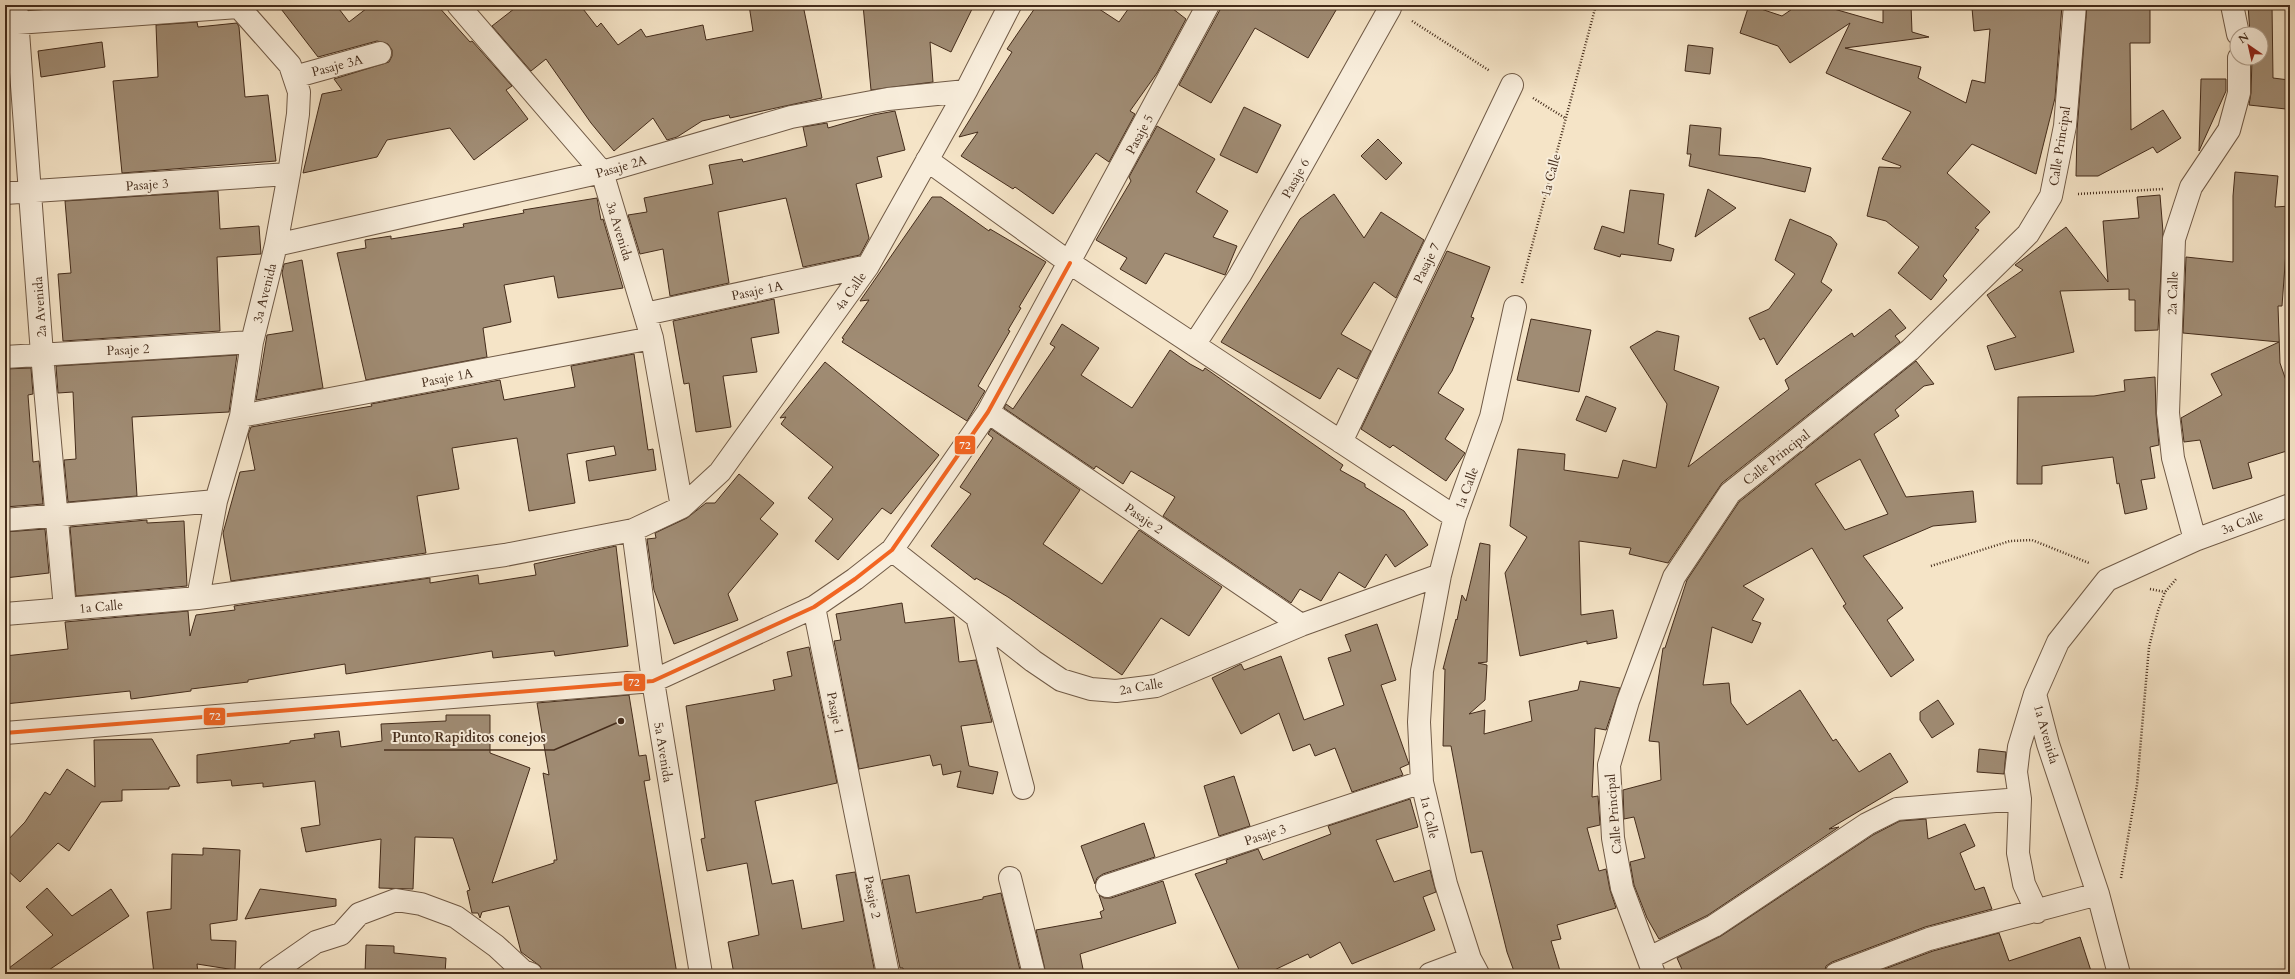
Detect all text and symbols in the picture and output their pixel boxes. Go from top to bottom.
north arrow [2229,26,2269,66]
text: N [2236,29,2252,47]
street label: Pasaje 3A [310,50,366,81]
street label: Calle Principal [2045,104,2075,187]
street label: Pasaje 5 [1122,111,1158,158]
street label: Pasaje 2A [594,151,650,183]
street label: 1a Calle [1537,152,1565,199]
street label: Pasaje 6 [1278,155,1314,202]
street label: Pasaje 3 [125,175,169,195]
street label: 3a Avenida [602,199,637,263]
street label: Pasaje 7 [1409,240,1445,287]
street label: 3a Avenida [249,261,281,325]
street label: 4a Calle [831,268,871,315]
street label: 2a Calle [2163,271,2183,315]
street label: 2a Avenida [29,275,51,338]
street label: Pasaje 1A [730,277,785,305]
street label: Pasaje 2 [106,340,150,360]
street label: Pasaje 1A [420,364,475,392]
street label: Calle Principal [1739,426,1814,490]
line badge: 72 [954,435,976,455]
text: 72 [959,438,971,453]
street label: 1a Calle [1451,465,1483,512]
street label: Pasaje 2 [1121,499,1167,538]
street label: 3a Calle [2219,507,2266,539]
street label: 1a Calle [78,596,124,618]
line badge: 72 [623,673,646,692]
street label: 2a Calle [1118,674,1164,700]
text: 72 [628,675,640,690]
street label: Pasaje 1 [822,690,848,736]
street label: 1a Avenida [2029,702,2063,766]
line badge: 72 [203,707,226,726]
text: 72 [209,709,221,724]
street label: 5a Avenida [649,721,677,784]
callout: Punto Rapiditos conejos [384,724,554,750]
text: Punto Rapiditos conejos [392,728,546,747]
street label: Calle Principal [1601,772,1626,855]
street label: 1a Calle [1415,794,1443,841]
street label: Pasaje 3 [1242,820,1289,850]
street label: Pasaje 2 [859,874,885,920]

